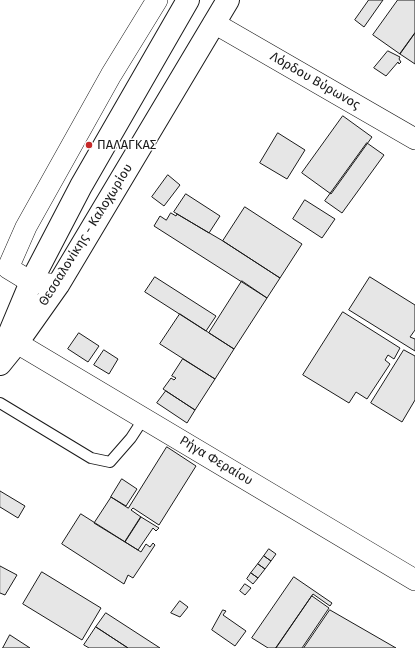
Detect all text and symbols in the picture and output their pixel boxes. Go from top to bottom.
street label: Λόρδου Βύρωνος [267,49,363,113]
place label: ΠΑΛΑΓΚΑΣ [97,137,156,153]
marker: ΠΑΛΑΓΚΑΣ [84,140,94,150]
street label: Θεσσαλονίκης - Καλοχωρίου [36,161,136,309]
street label: Ρήγα Φεραίου [177,433,255,489]

